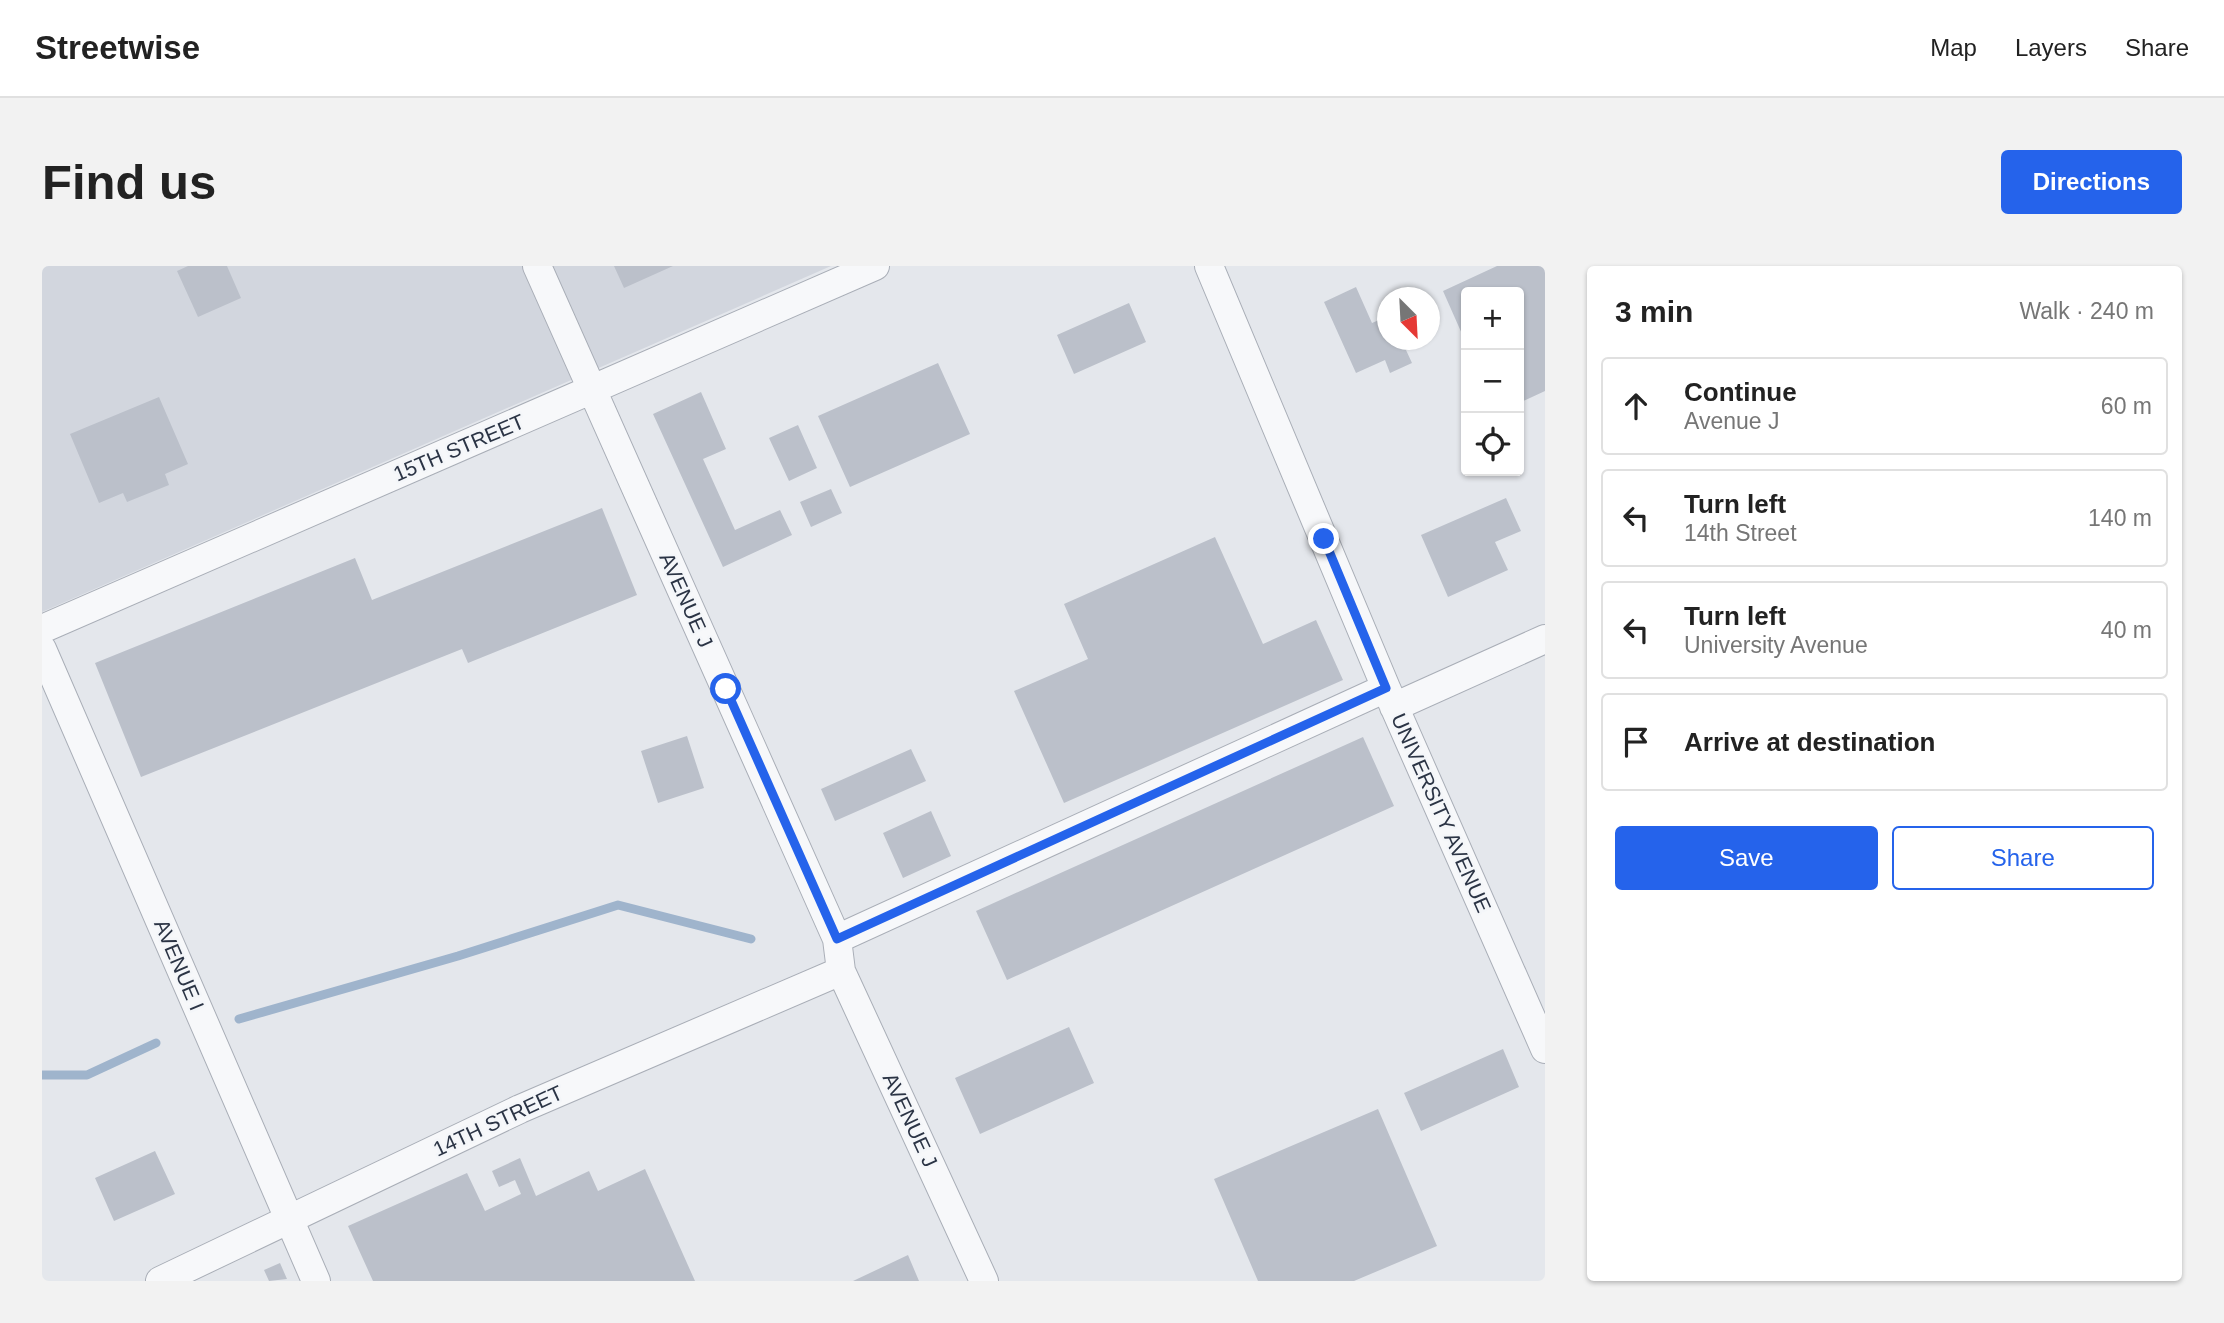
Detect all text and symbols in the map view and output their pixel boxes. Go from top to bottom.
text: Streetwise [35,29,200,66]
text: Map [1930,34,1977,61]
text: Layers [2015,34,2087,61]
text: Share [2125,34,2189,61]
button: Directions [2001,150,2182,214]
text: Find us [42,155,216,209]
north arrow [1377,287,1440,350]
map controls [1461,287,1524,476]
button: + [1461,287,1524,350]
text: 3 min [1615,295,1693,328]
text: Walk · 240 m [2019,298,2154,324]
button: − [1461,350,1524,413]
text: Continue [1684,377,1797,407]
icon: ahead [1617,387,1655,425]
text: 60 m [2101,393,2152,419]
text: Avenue J [1684,408,1779,434]
street label: 15TH STREET [390,410,528,485]
button: locate [1461,413,1524,476]
text: Turn left [1684,489,1786,519]
icon: left [1617,499,1655,537]
text: 140 m [2088,505,2152,531]
text: 14th Street [1684,520,1797,546]
route end [1308,523,1339,554]
street label: AVENUE J [655,549,718,651]
text: Turn left [1684,601,1786,631]
icon: left [1617,611,1655,649]
text: 40 m [2101,617,2152,643]
text: University Avenue [1684,632,1868,658]
route start [710,673,741,704]
street label: UNIVERSITY AVENUE [1387,710,1496,916]
icon: arrive [1617,723,1655,761]
text: Arrive at destination [1684,727,1935,757]
button: Save [1615,826,1878,890]
button: Share [1892,826,2154,890]
street label: AVENUE I [150,916,209,1014]
street label: AVENUE J [879,1069,942,1170]
street label: 14TH STREET [429,1080,566,1161]

